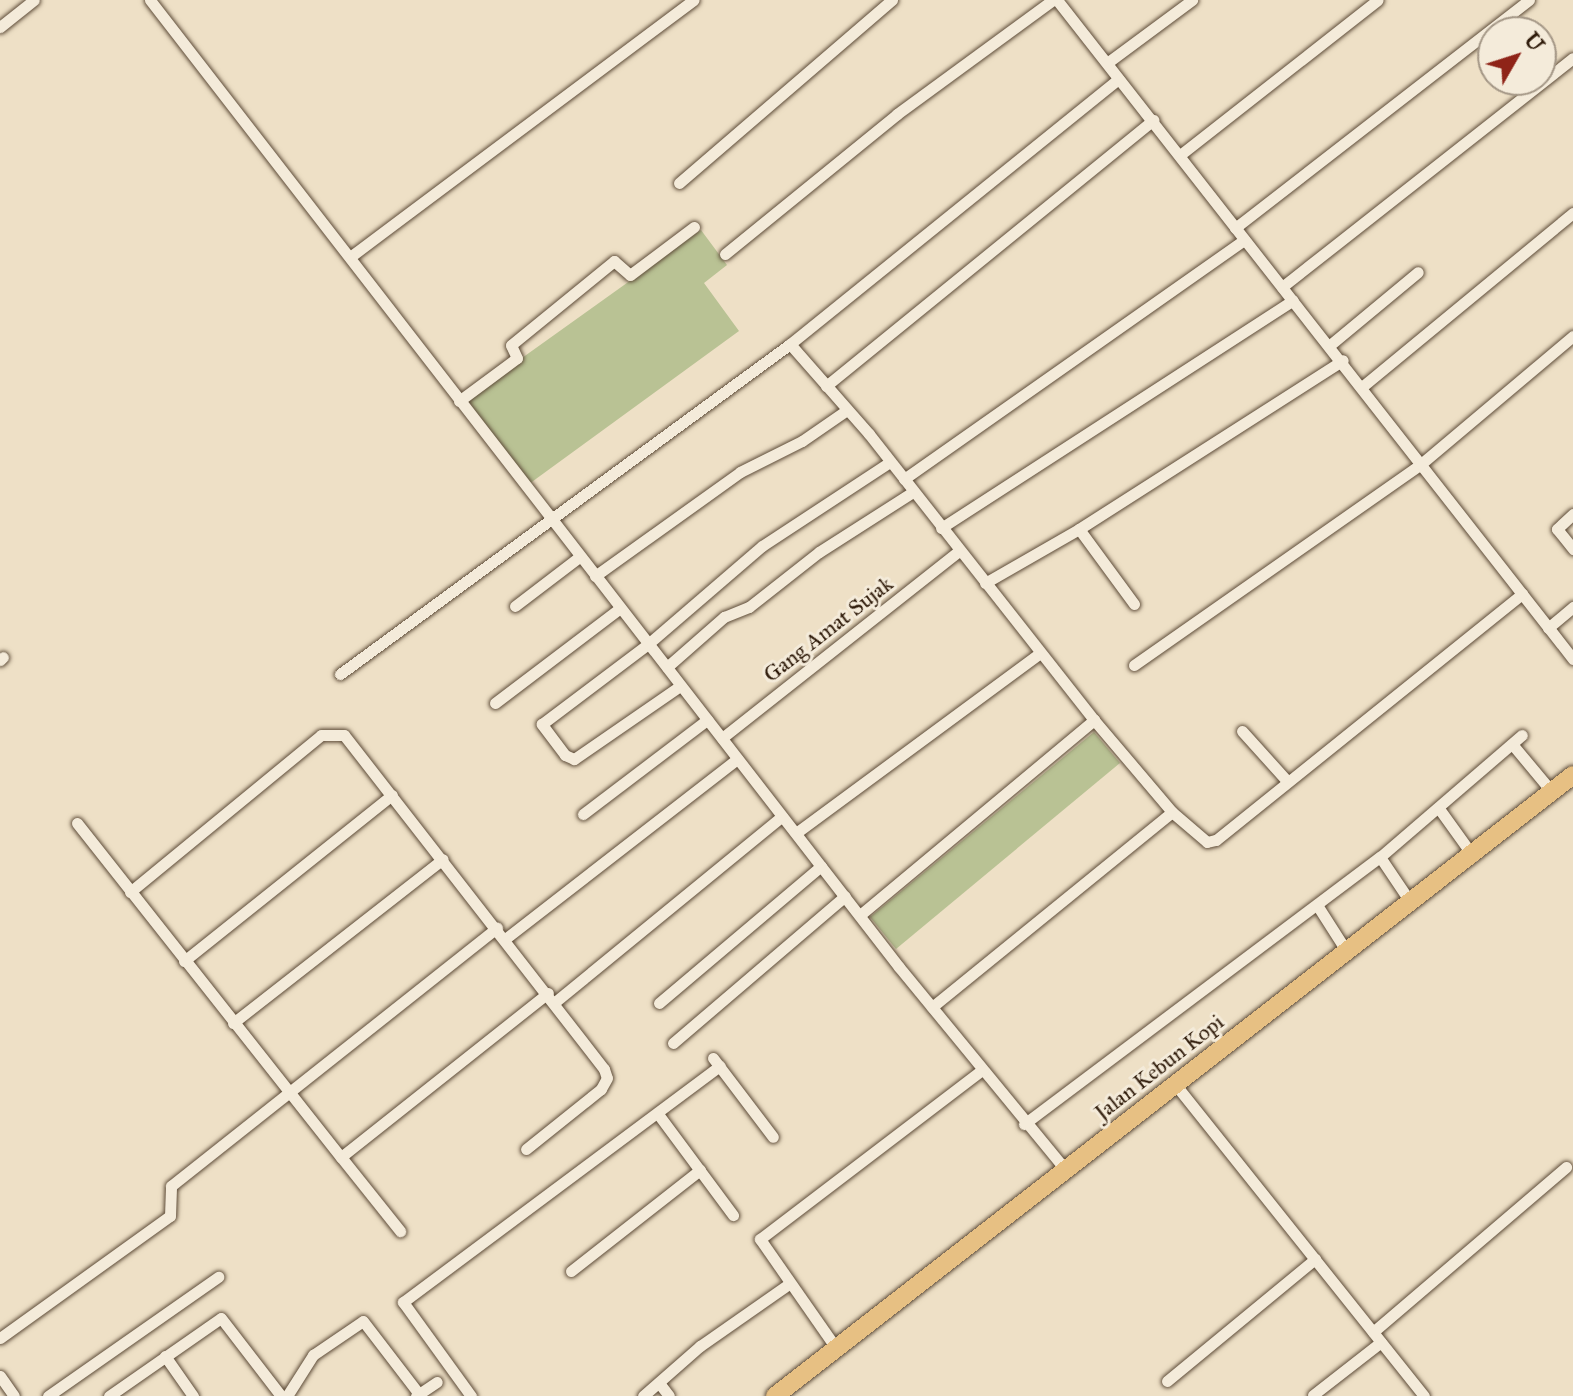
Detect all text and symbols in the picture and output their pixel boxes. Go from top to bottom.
north arrow [1477,16,1557,96]
text: U [1519,27,1550,57]
street label: Gang Amat Sujak [758,570,898,688]
street label: Jalan Kebun Kopi [1089,1008,1229,1126]

